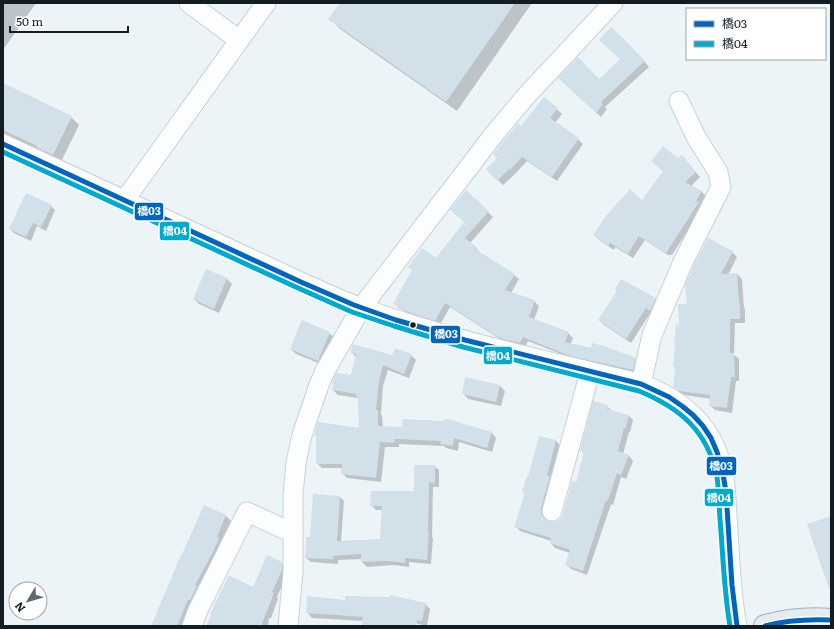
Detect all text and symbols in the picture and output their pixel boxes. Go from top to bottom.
scale bar [10,8,128,34]
legend [686,8,826,60]
text: 50 m [16,12,43,30]
text: 橋03 [722,14,747,32]
text: 橋04 [722,34,748,52]
line badge: 橋03 [134,202,164,221]
text: 橋03 [137,202,161,218]
line badge: 橋04 [159,221,190,241]
text: 橋04 [163,222,188,238]
unlabelled marker [408,320,418,330]
line badge: 橋03 [430,325,461,344]
text: 橋03 [434,325,458,341]
line badge: 橋04 [483,346,513,365]
text: 橋04 [486,347,511,363]
line badge: 橋03 [706,456,737,476]
text: 橋03 [709,457,733,473]
line badge: 橋04 [704,488,734,507]
text: 橋04 [707,489,732,505]
north arrow [8,581,48,621]
text: N [10,599,28,616]

